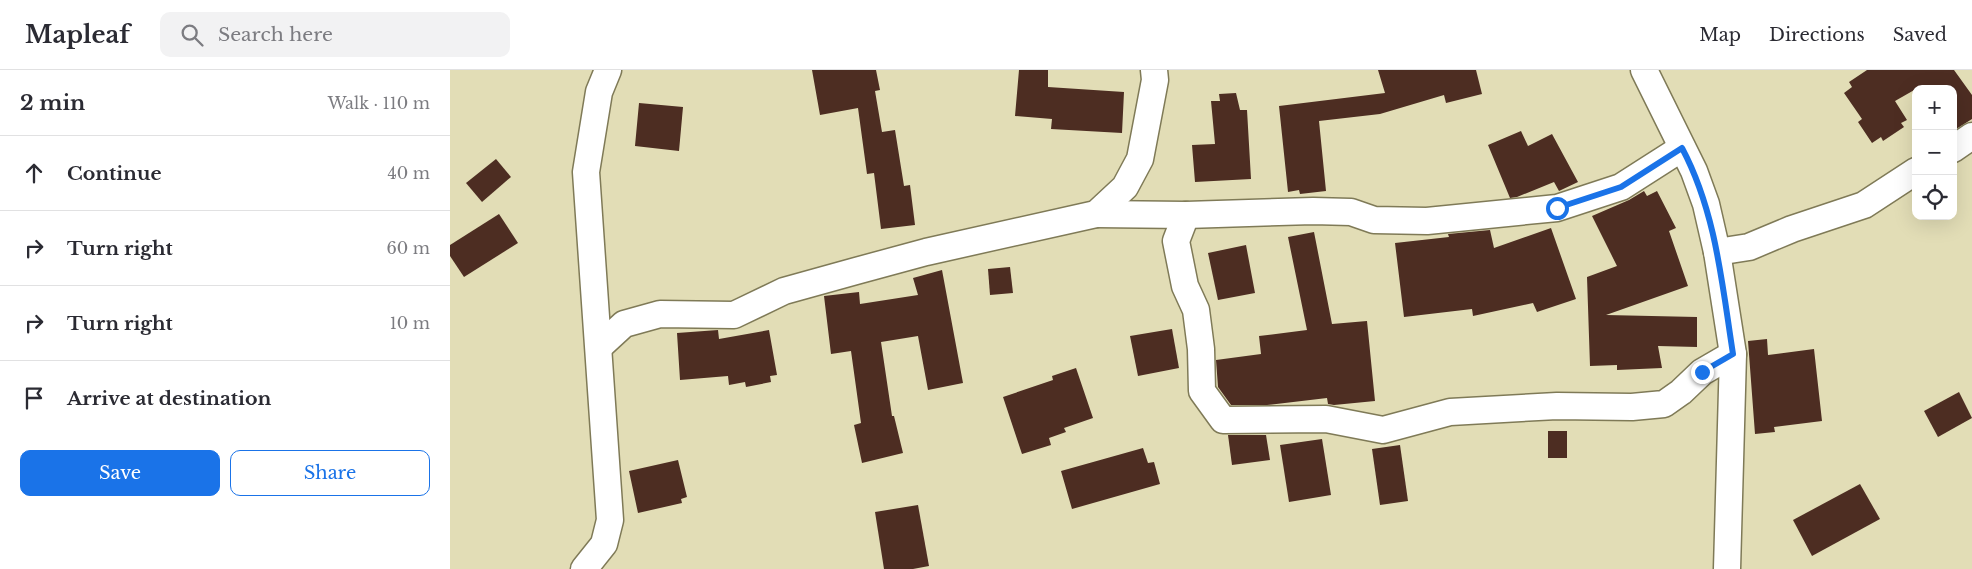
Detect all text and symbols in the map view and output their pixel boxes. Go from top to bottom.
search box [160,12,510,57]
text: Mapleaf [25,20,130,49]
icon: search [178,21,206,49]
text: Search here [218,23,333,46]
text: Map [1699,24,1741,46]
text: Directions [1769,24,1865,46]
text: Saved [1893,24,1947,46]
map controls [1912,85,1957,220]
button: + [1912,85,1957,130]
text: 2 min [20,90,85,116]
text: Walk · 110 m [328,93,430,113]
button: − [1912,130,1957,175]
icon: ahead [20,159,48,187]
text: Continue [67,162,162,185]
text: 40 m [387,163,430,183]
button: locate [1912,175,1957,220]
route start [1546,197,1569,220]
icon: right [20,234,48,262]
text: Turn right [67,237,173,260]
text: 60 m [387,238,430,258]
icon: right [20,309,48,337]
text: Turn right [67,312,173,335]
text: 10 m [390,313,430,333]
route end [1691,361,1714,384]
icon: arrive [20,384,48,412]
text: Arrive at destination [67,387,271,410]
button: Save [20,450,220,496]
button: Share [230,450,430,496]

